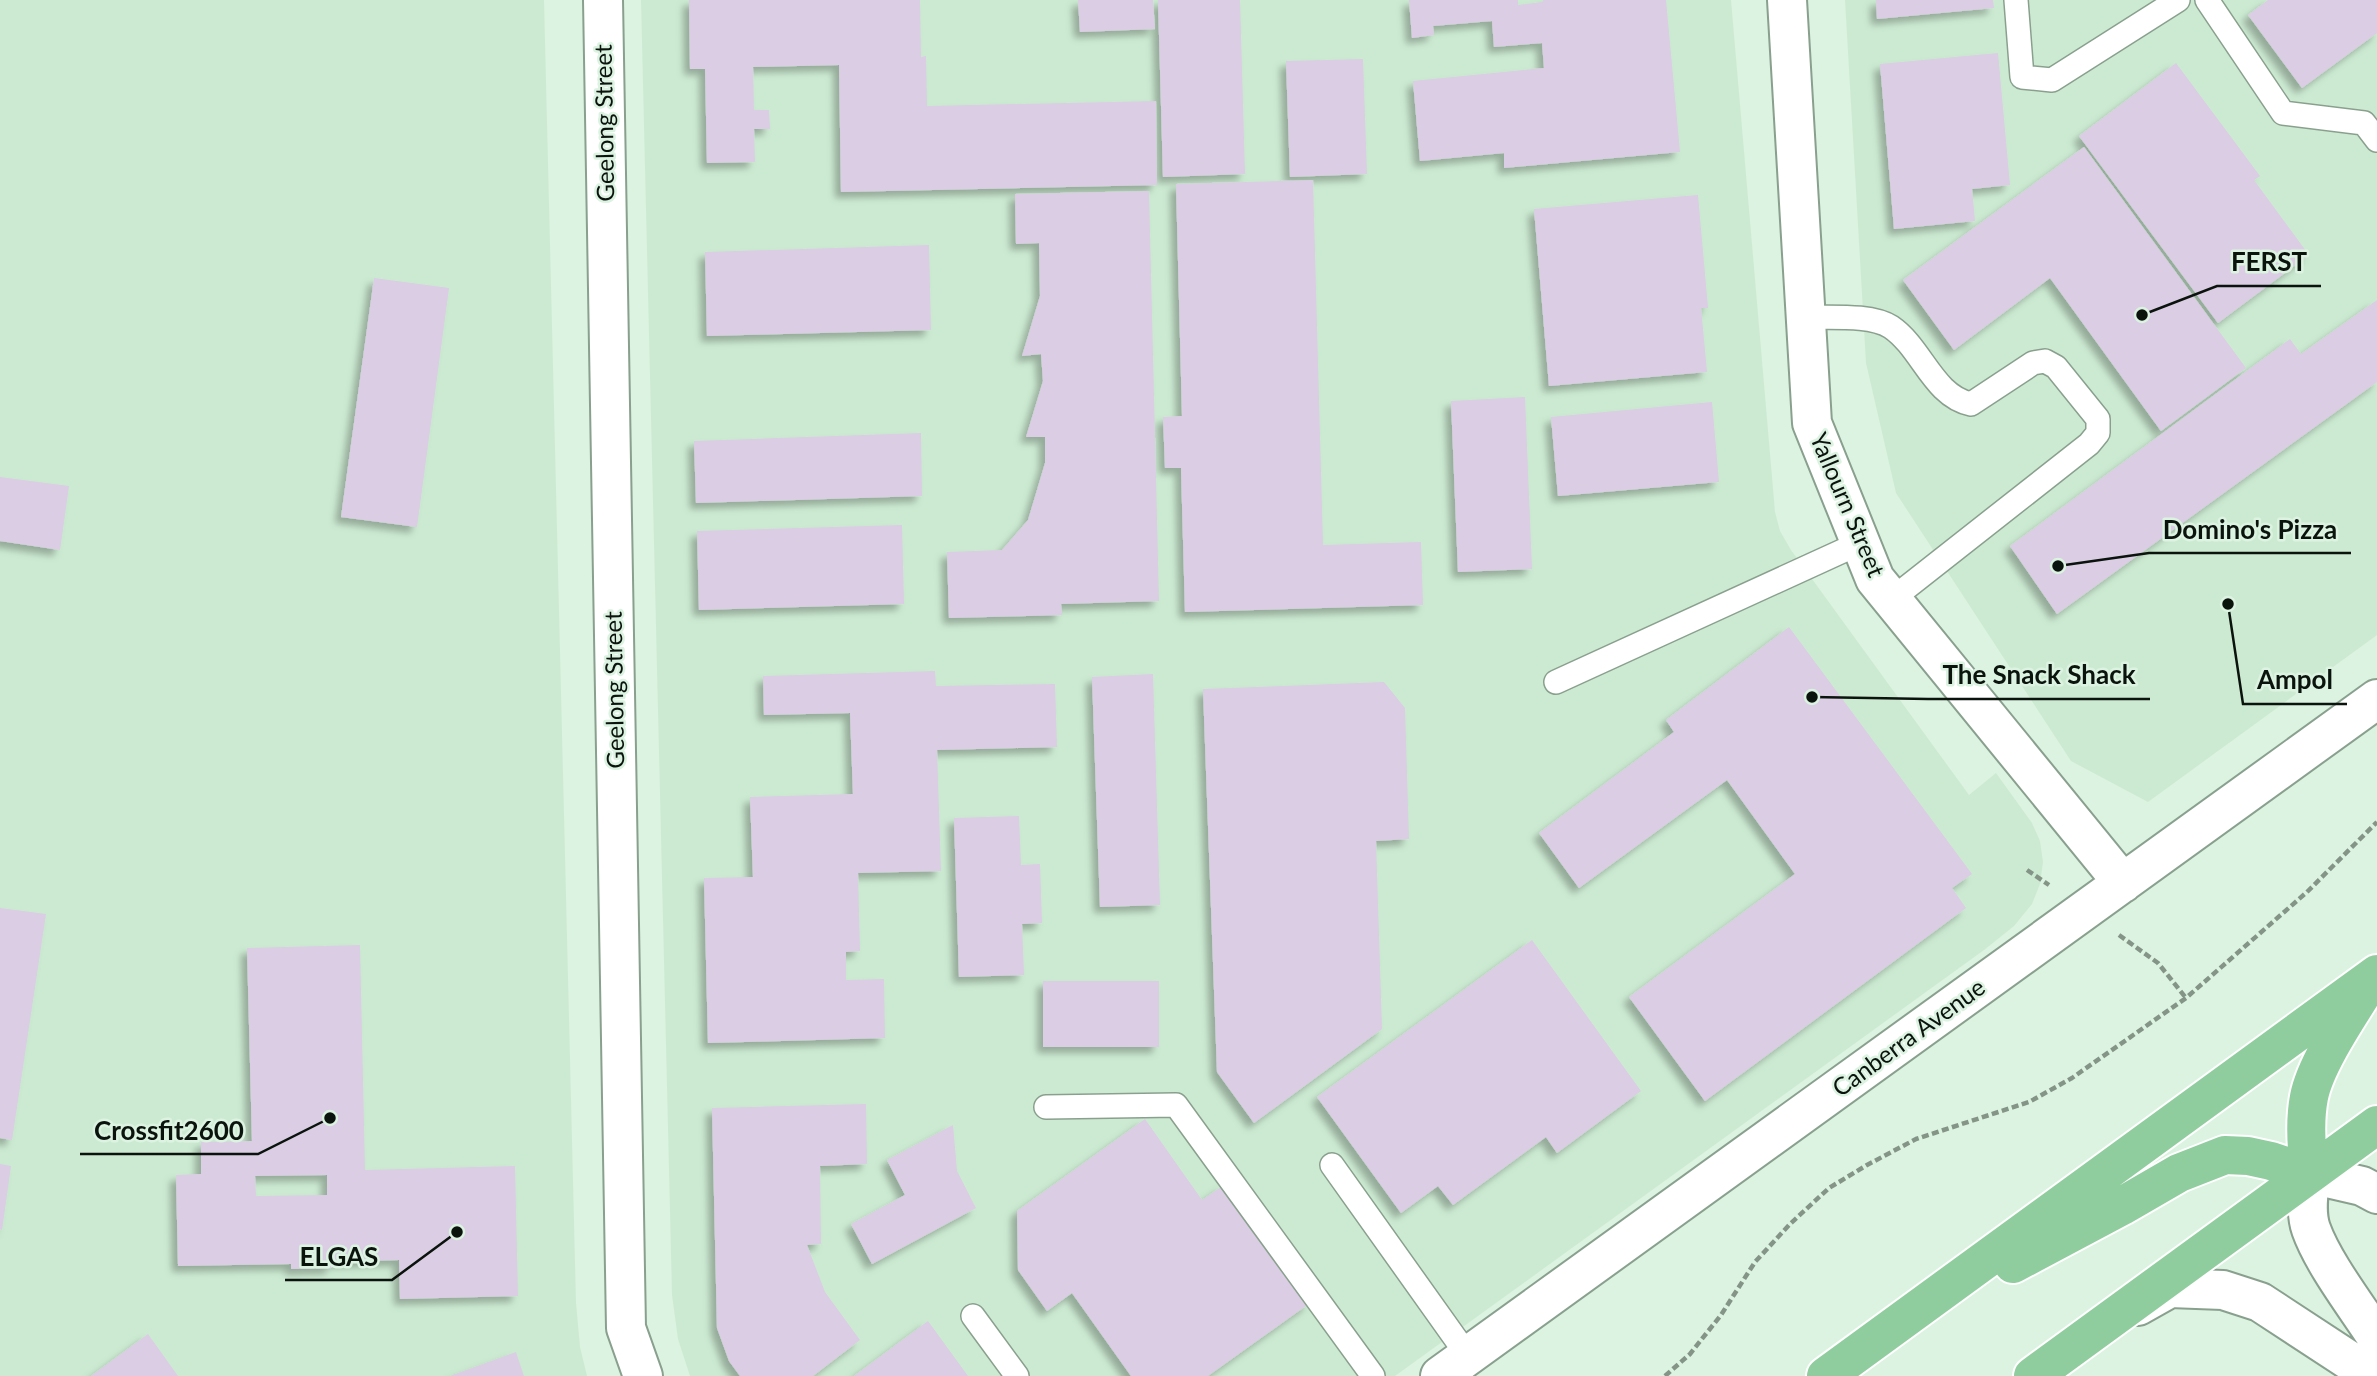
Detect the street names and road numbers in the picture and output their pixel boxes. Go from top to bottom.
street label: Geelong Street [588,44,619,202]
street label: Yallourn Street [1805,428,1892,581]
street label: Geelong Street [598,611,629,769]
street label: Canberra Avenue [1826,972,1990,1102]

